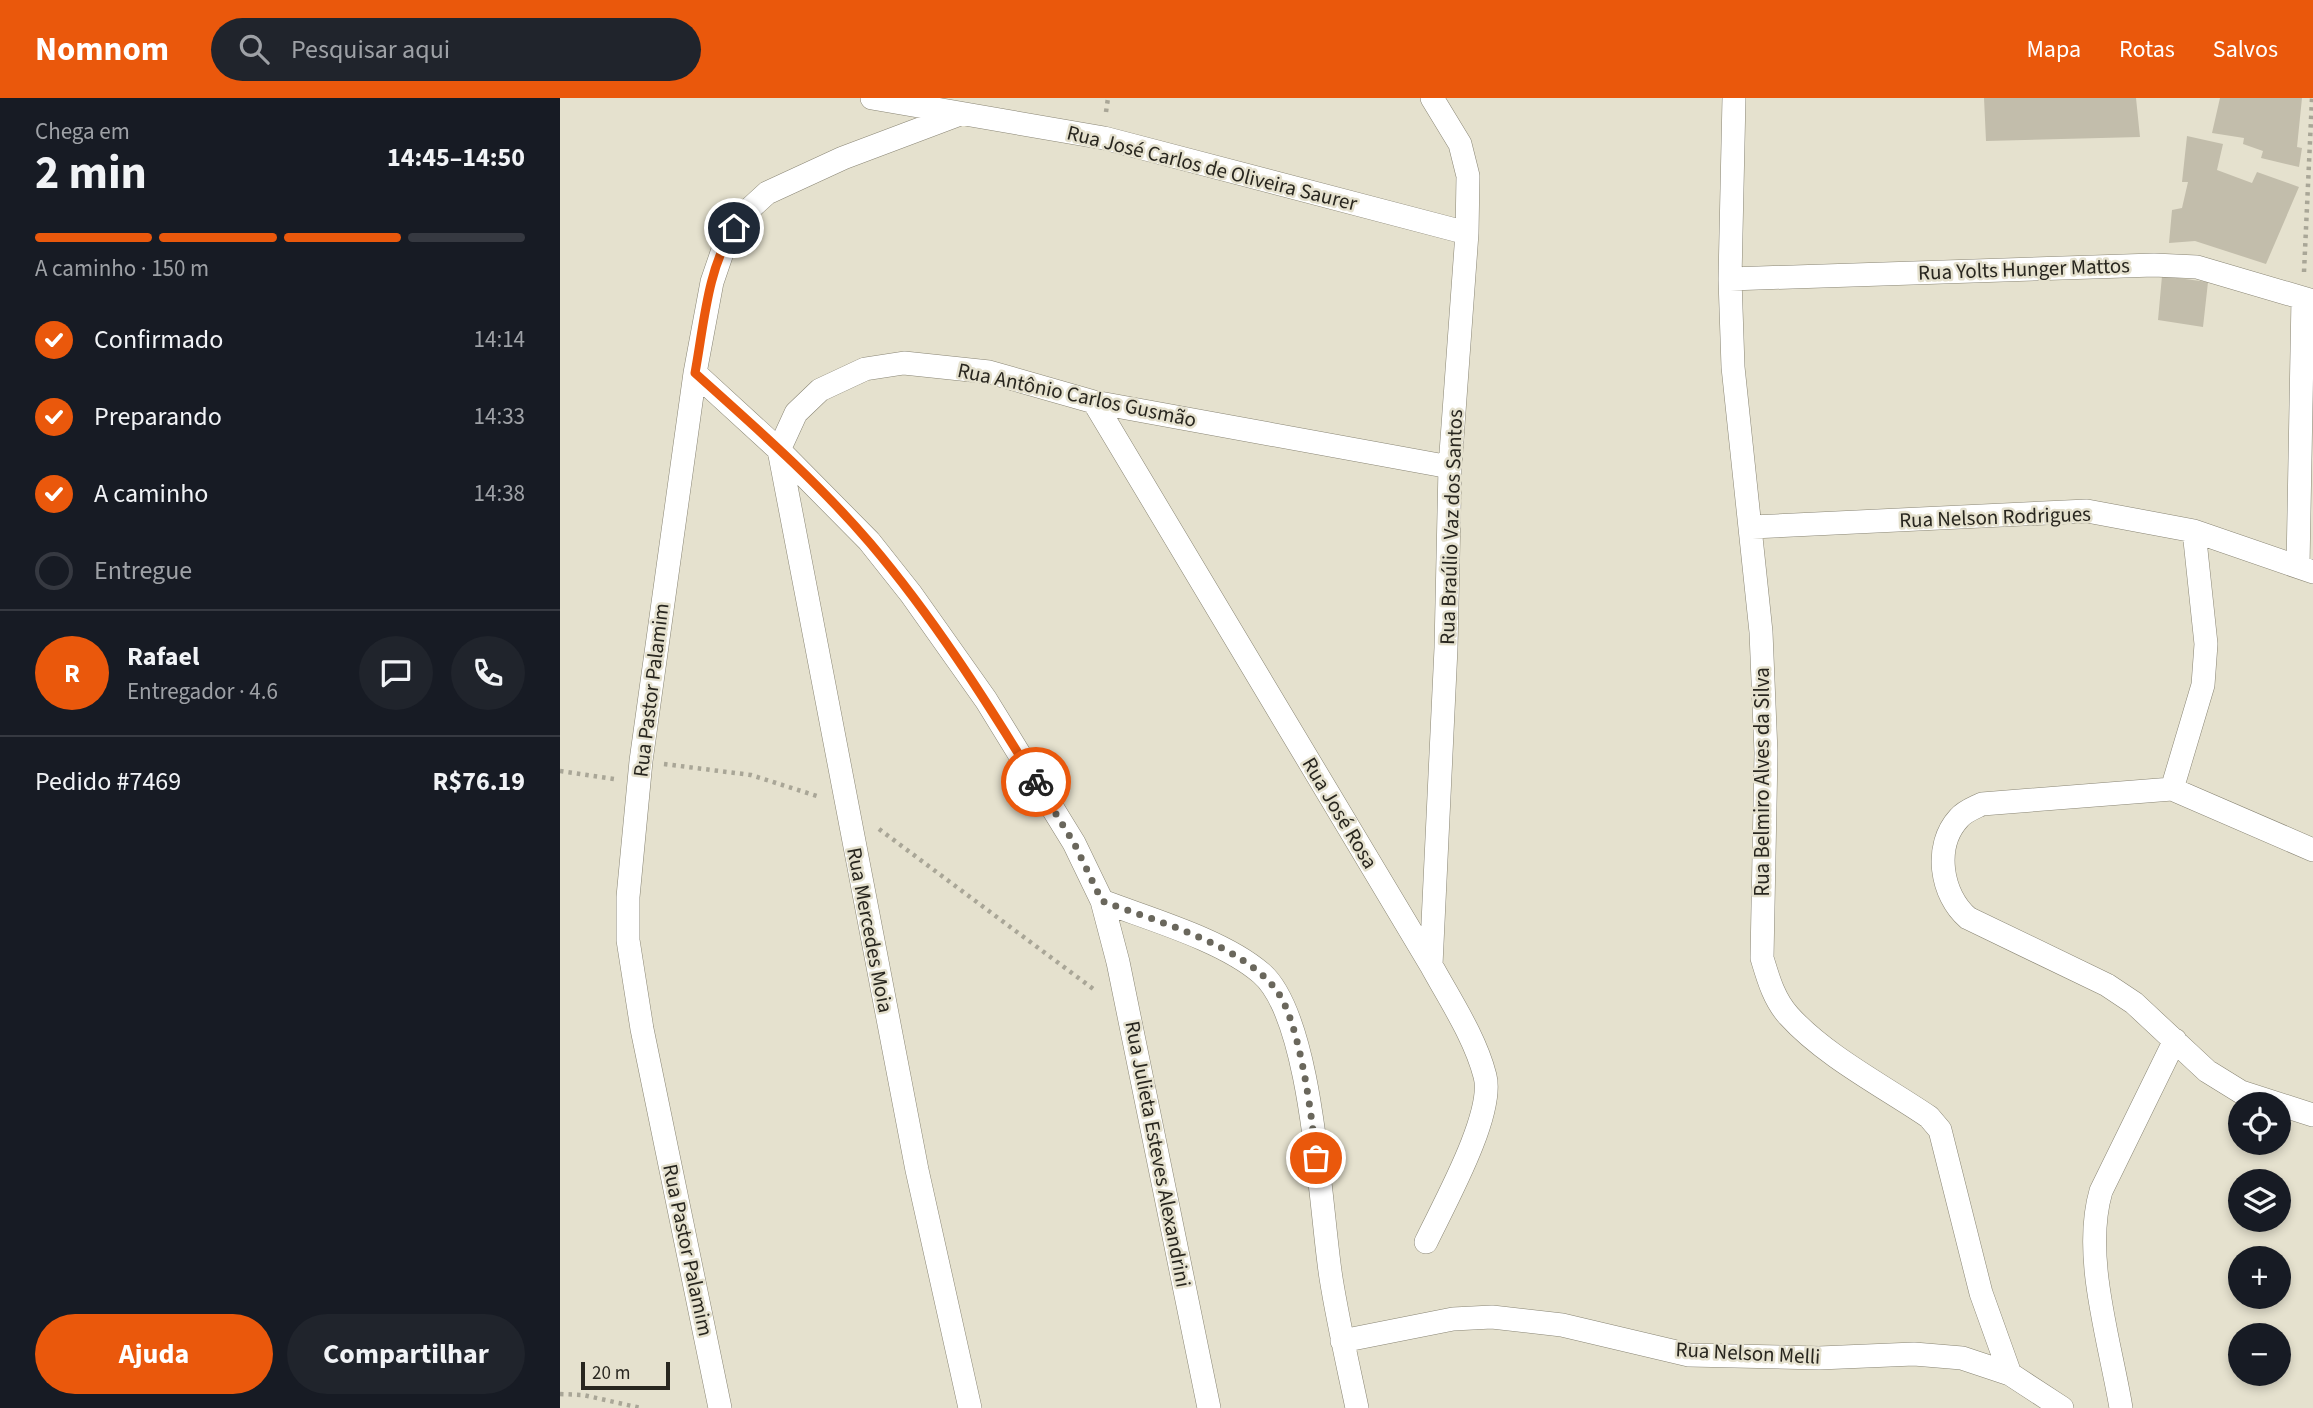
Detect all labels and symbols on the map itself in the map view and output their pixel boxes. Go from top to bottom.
street label: Rua José Carlos de Oliveira Saurer [1064,117,1361,219]
pin [704,198,764,258]
street label: Rua Yolts Hunger Mattos [1918,250,2131,288]
street label: Rua Antônio Carlos Gusmão [955,355,1199,435]
street label: Rua Braúlio Vaz dos Santos [1432,409,1470,645]
street label: Rua Nelson Rodrigues [1899,499,2092,535]
street label: Rua Pastor Palamim [625,601,677,779]
street label: Rua Belmiro Alves da Silva [1747,667,1777,897]
courier [1001,747,1071,817]
street label: Rua José Rosa [1295,752,1385,874]
street label: Rua Mercedes Moia [839,845,901,1015]
street label: Rua Julieta Esteves Alexandrini [1117,1018,1199,1290]
pin [1286,1128,1346,1188]
street label: Rua Pastor Palamim [655,1161,721,1339]
street label: Rua Nelson Melli [1675,1334,1821,1372]
scale bar [581,1359,670,1391]

